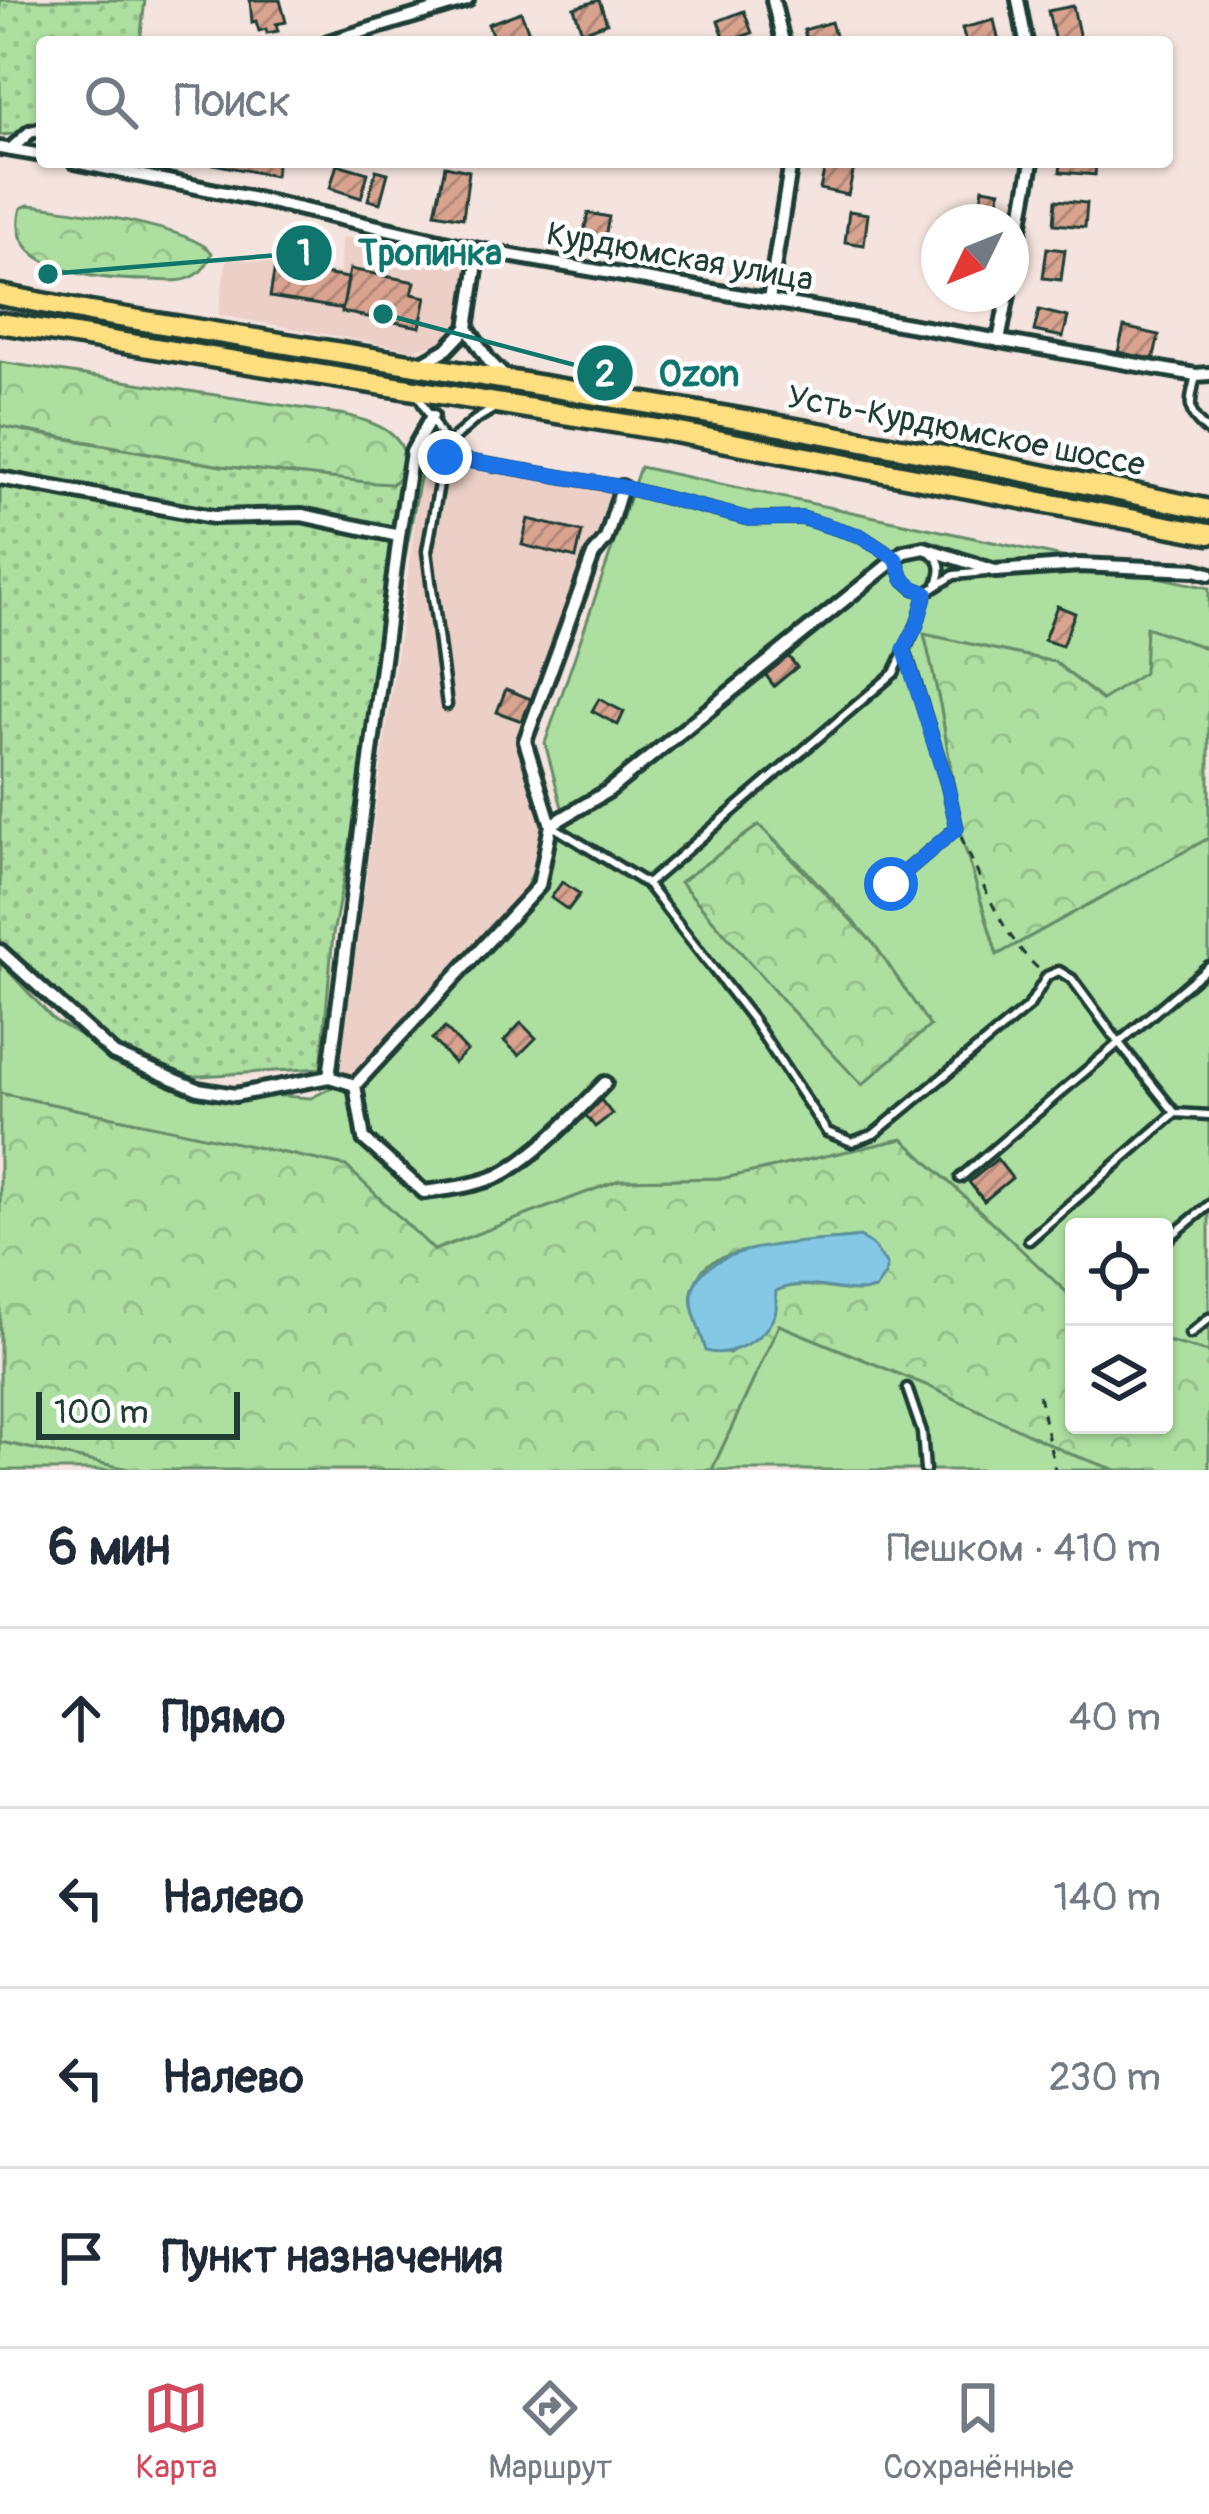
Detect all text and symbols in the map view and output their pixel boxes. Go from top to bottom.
search box [36,36,1173,168]
icon: search [78,69,144,135]
text: Поиск [174,74,291,130]
north arrow [921,204,1029,312]
street label: Курдюмская улица [544,213,816,301]
callout: Тропинка [274,217,526,289]
text: 1 [297,231,311,276]
text: Тропинка [358,231,502,276]
callout: Ozon [575,337,764,409]
text: 2 [595,352,615,397]
text: Ozon [659,352,739,397]
street label: Усть-Курдюмское шоссе [784,376,1148,486]
route end [418,430,472,484]
route start [864,857,918,911]
map controls [1065,1218,1173,1434]
button: locate [1065,1218,1173,1326]
button: layers [1065,1326,1173,1434]
scale bar [36,1386,240,1439]
text: 100 m [54,1392,148,1433]
text: 6 мин [48,1516,171,1580]
text: Пешком · 410 m [887,1524,1161,1573]
icon: ahead [48,1685,114,1751]
text: Прямо [162,1690,285,1746]
text: 40 m [1069,1693,1161,1742]
icon: left [48,1865,114,1931]
text: Налево [162,1870,304,1926]
text: 140 m [1053,1873,1161,1922]
icon: left [48,2045,114,2111]
text: Налево [162,2050,304,2106]
text: 230 m [1049,2053,1161,2102]
icon: arrive [48,2225,114,2291]
text: Пункт назначения [162,2230,503,2286]
tab: Карта [135,2375,217,2488]
tab: Маршрут [488,2375,612,2488]
tab: Сохранённые [883,2375,1074,2488]

